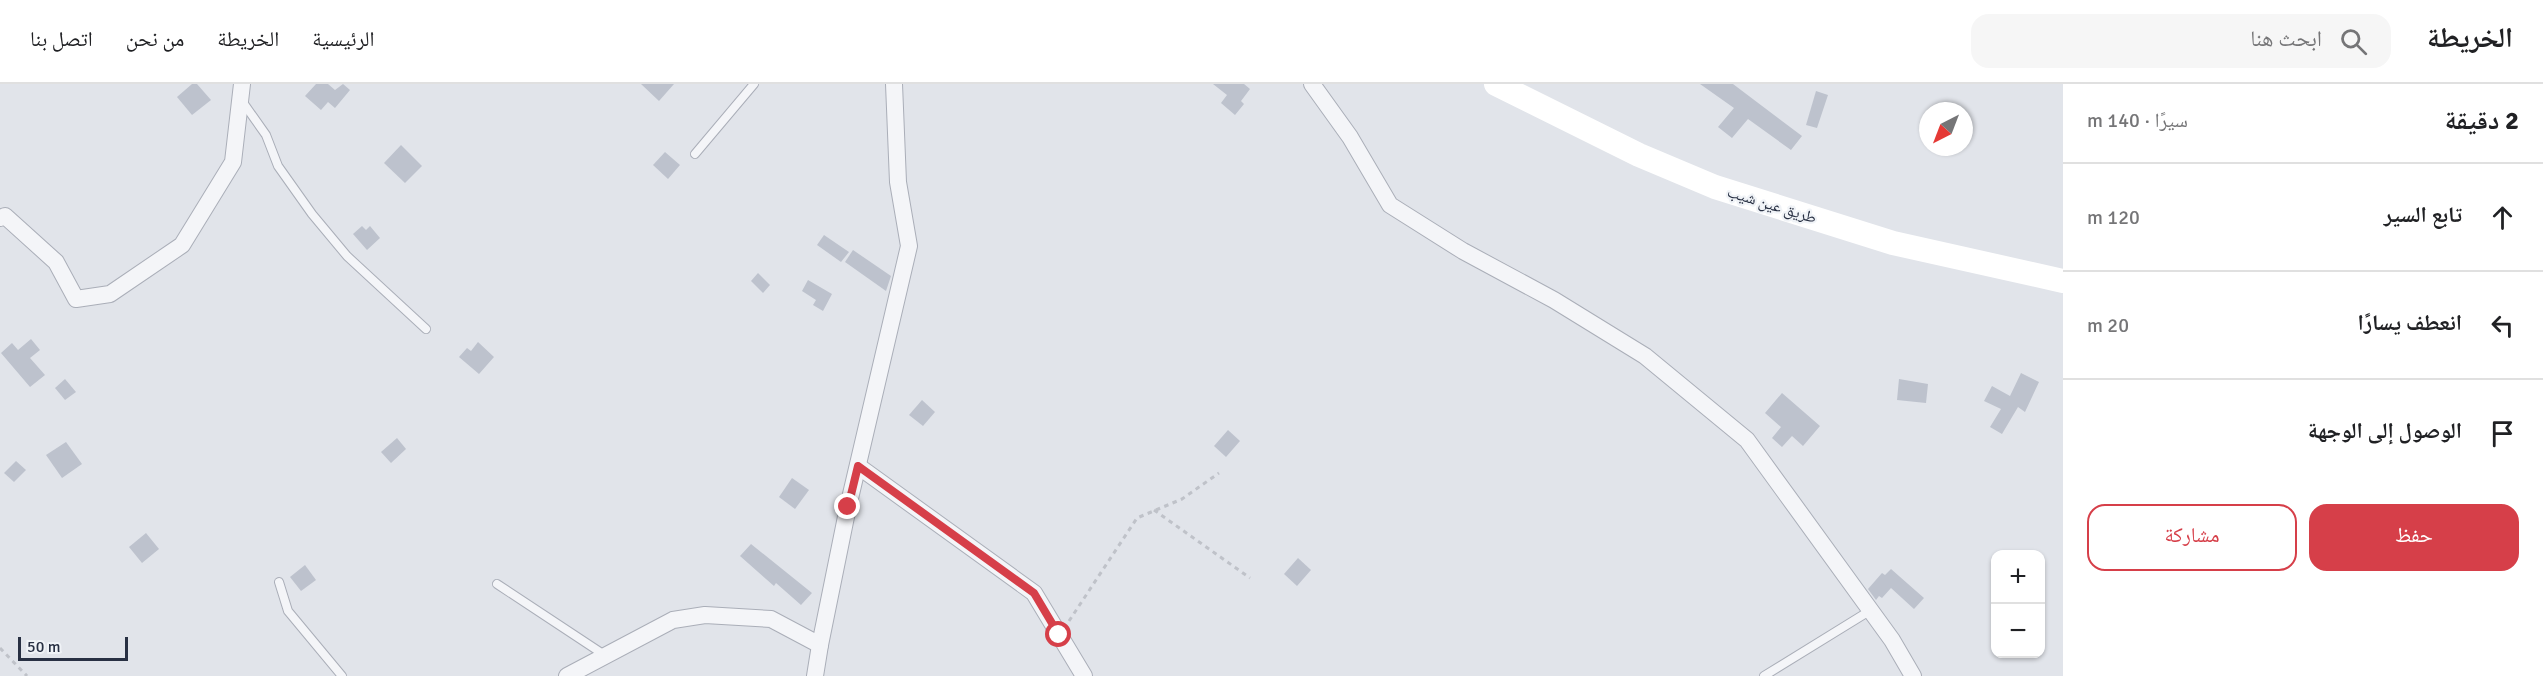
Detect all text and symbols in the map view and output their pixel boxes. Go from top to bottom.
search box [1971,14,2391,68]
text: الخريطة [2427,21,2513,55]
text: ابحث هنا [2250,25,2322,52]
icon: search [2337,25,2370,58]
text: اتصل بنا [30,26,93,52]
text: من نحن [126,26,184,52]
text: الخريطة [217,26,279,52]
text: الرئيسية [312,26,374,52]
north arrow [1919,102,1973,156]
text: 2 دقيقة [2445,105,2519,137]
text: سيرًا · 140 m [2087,108,2188,133]
street label: طريق عين شيب [1725,182,1819,228]
text: تابع السير [2384,201,2462,228]
icon: ahead [2486,201,2519,234]
text: 120 m [2087,205,2140,230]
text: انعطف يسارًا [2357,309,2462,336]
icon: left [2486,309,2519,342]
text: 20 m [2087,313,2129,338]
text: الوصول إلى الوجهة [2308,417,2462,444]
icon: arrive [2486,417,2519,450]
route end [834,493,860,519]
button: مشاركة [2087,504,2297,571]
button: حفظ [2309,504,2519,571]
map controls [1991,550,2045,658]
button: + [1991,550,2045,604]
button: − [1991,604,2045,658]
route start [1045,621,1071,647]
scale bar [18,634,128,662]
text: 50 m [27,637,61,657]

